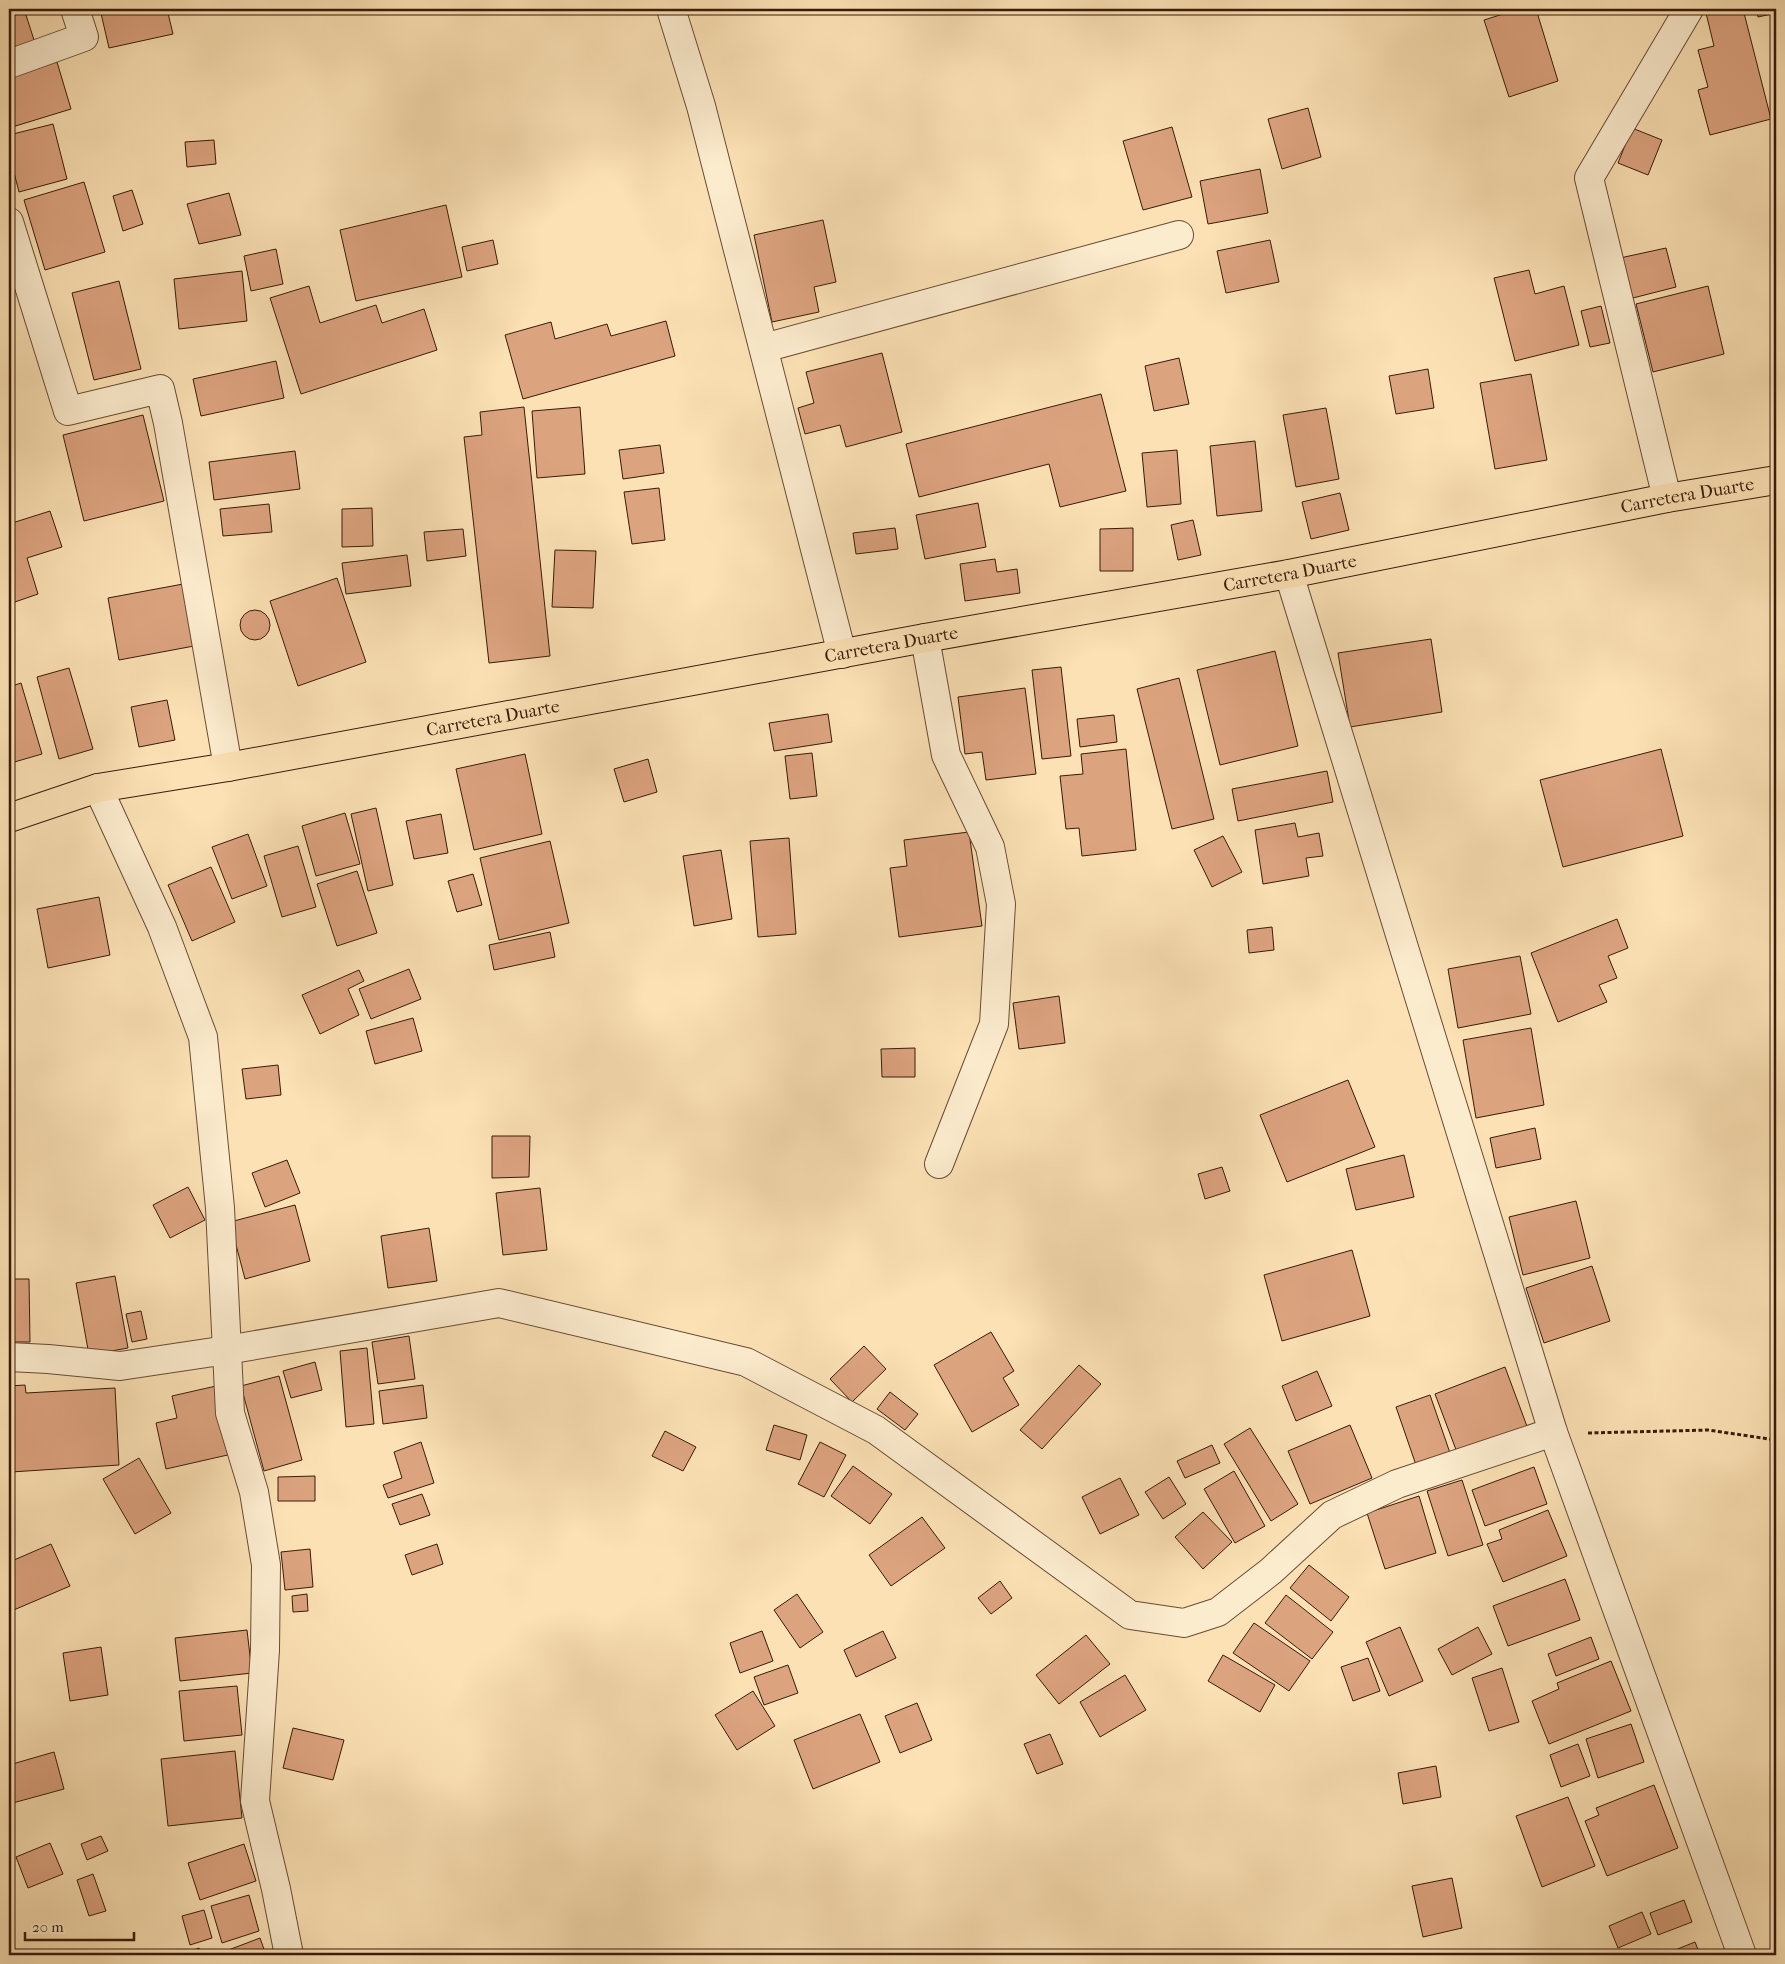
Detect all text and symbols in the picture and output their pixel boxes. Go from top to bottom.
street label: Carretera Duarte [1619,474,1756,518]
street label: Carretera Duarte [1222,551,1358,596]
street label: Carretera Duarte [823,622,960,667]
street label: Carretera Duarte [425,696,561,741]
scale bar [25,1909,134,1941]
text: 20 m [32,1918,64,1936]

